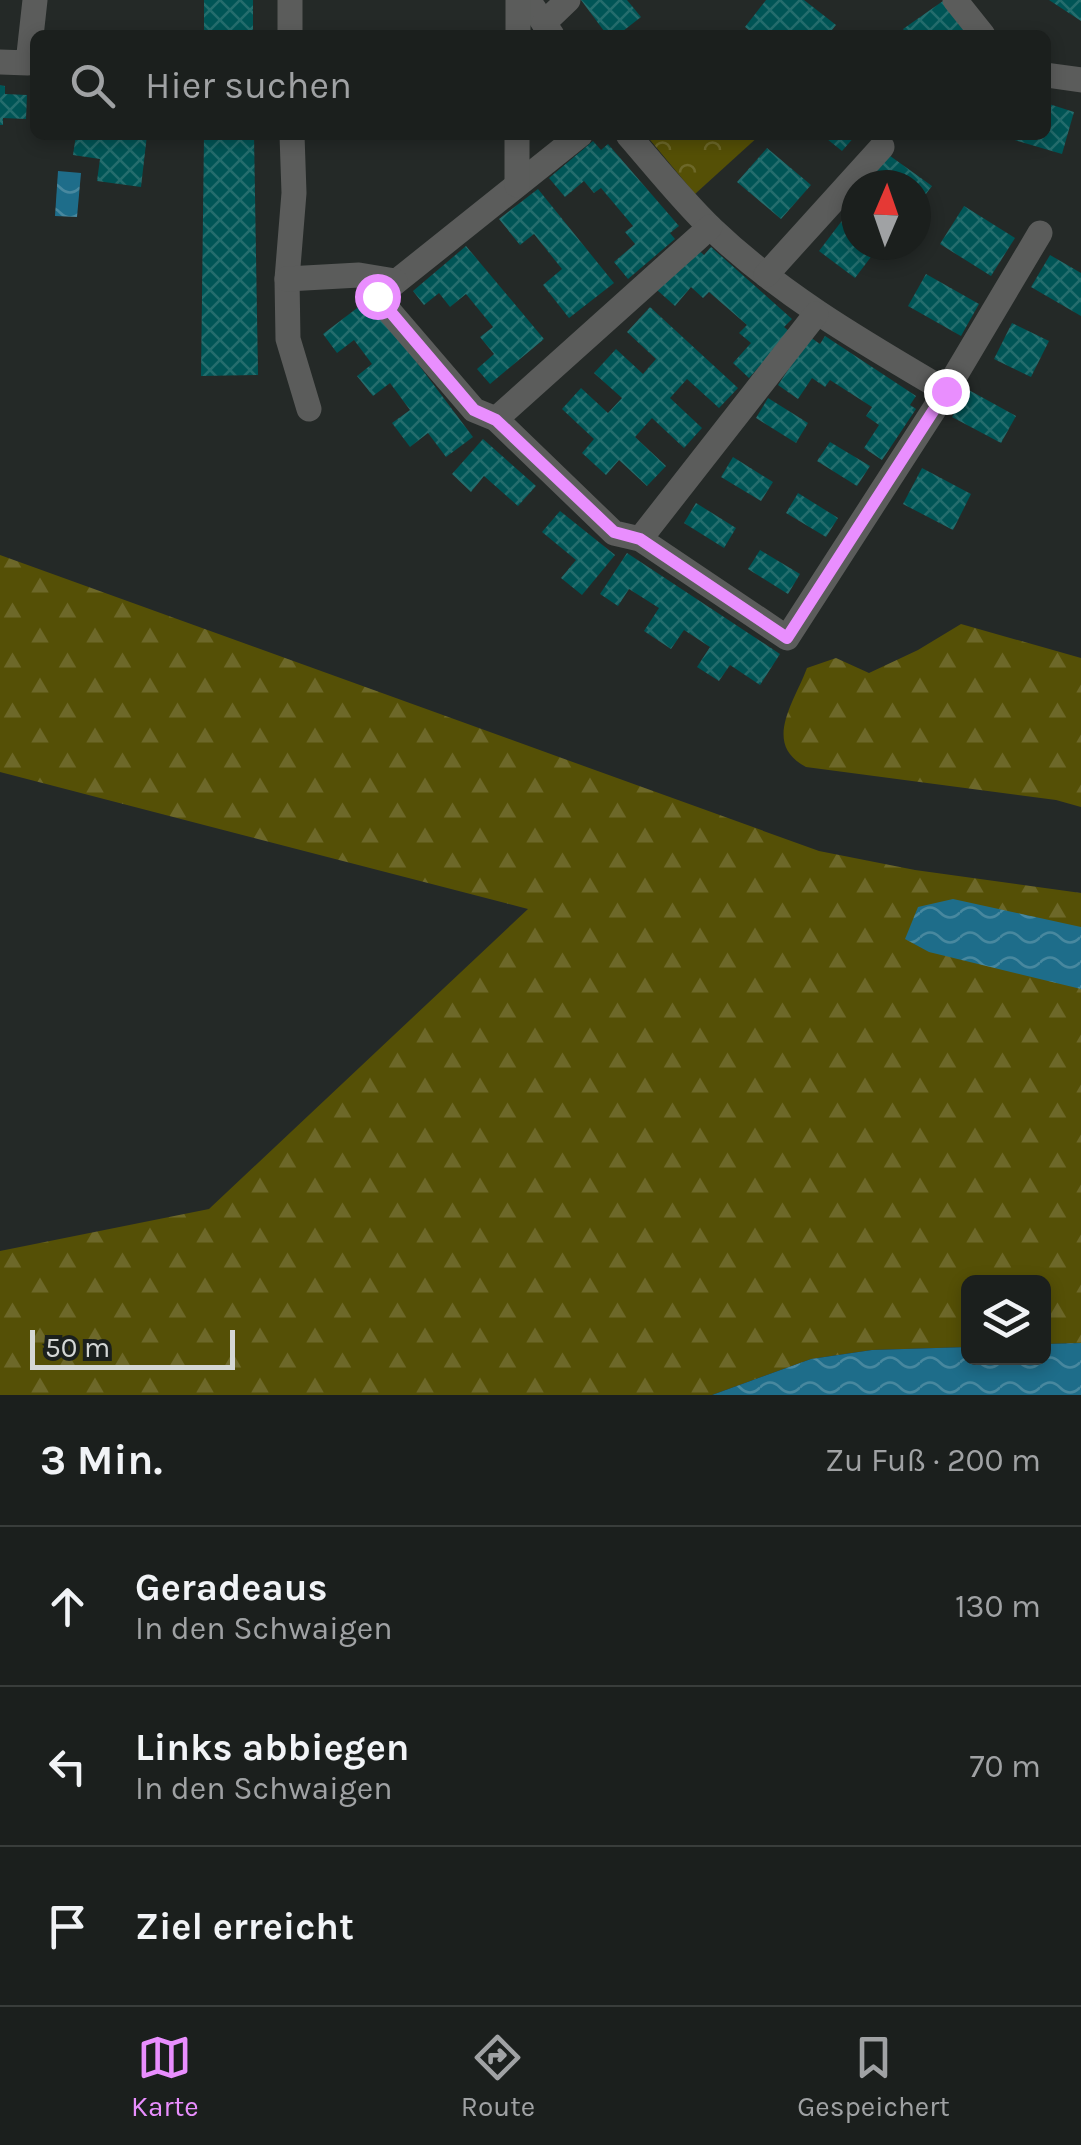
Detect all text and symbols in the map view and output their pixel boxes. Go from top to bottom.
search box [30,30,1051,140]
icon: search [65,58,120,113]
text: Hier suchen [145,63,352,108]
north arrow [841,170,931,260]
route start [355,274,401,320]
route end [924,369,970,415]
map controls [961,1275,1051,1365]
button: layers [961,1275,1051,1365]
scale bar [30,1325,235,1370]
text: 50 m [45,1331,110,1364]
text: 3 Min. [40,1435,162,1485]
text: Zu Fuß · 200 m [825,1442,1041,1479]
text: Geradeaus [135,1565,328,1610]
icon: ahead [40,1579,95,1634]
text: 130 m [955,1588,1041,1625]
text: In den Schwaigen [135,1610,393,1647]
text: Links abbiegen [135,1725,409,1770]
icon: left [40,1739,95,1794]
text: 70 m [969,1748,1041,1785]
text: In den Schwaigen [135,1770,393,1807]
icon: arrive [40,1899,95,1954]
text: Ziel erreicht [135,1904,354,1949]
tab: Karte [131,2030,199,2123]
tab: Route [461,2030,535,2123]
tab: Gespeichert [797,2030,950,2123]

